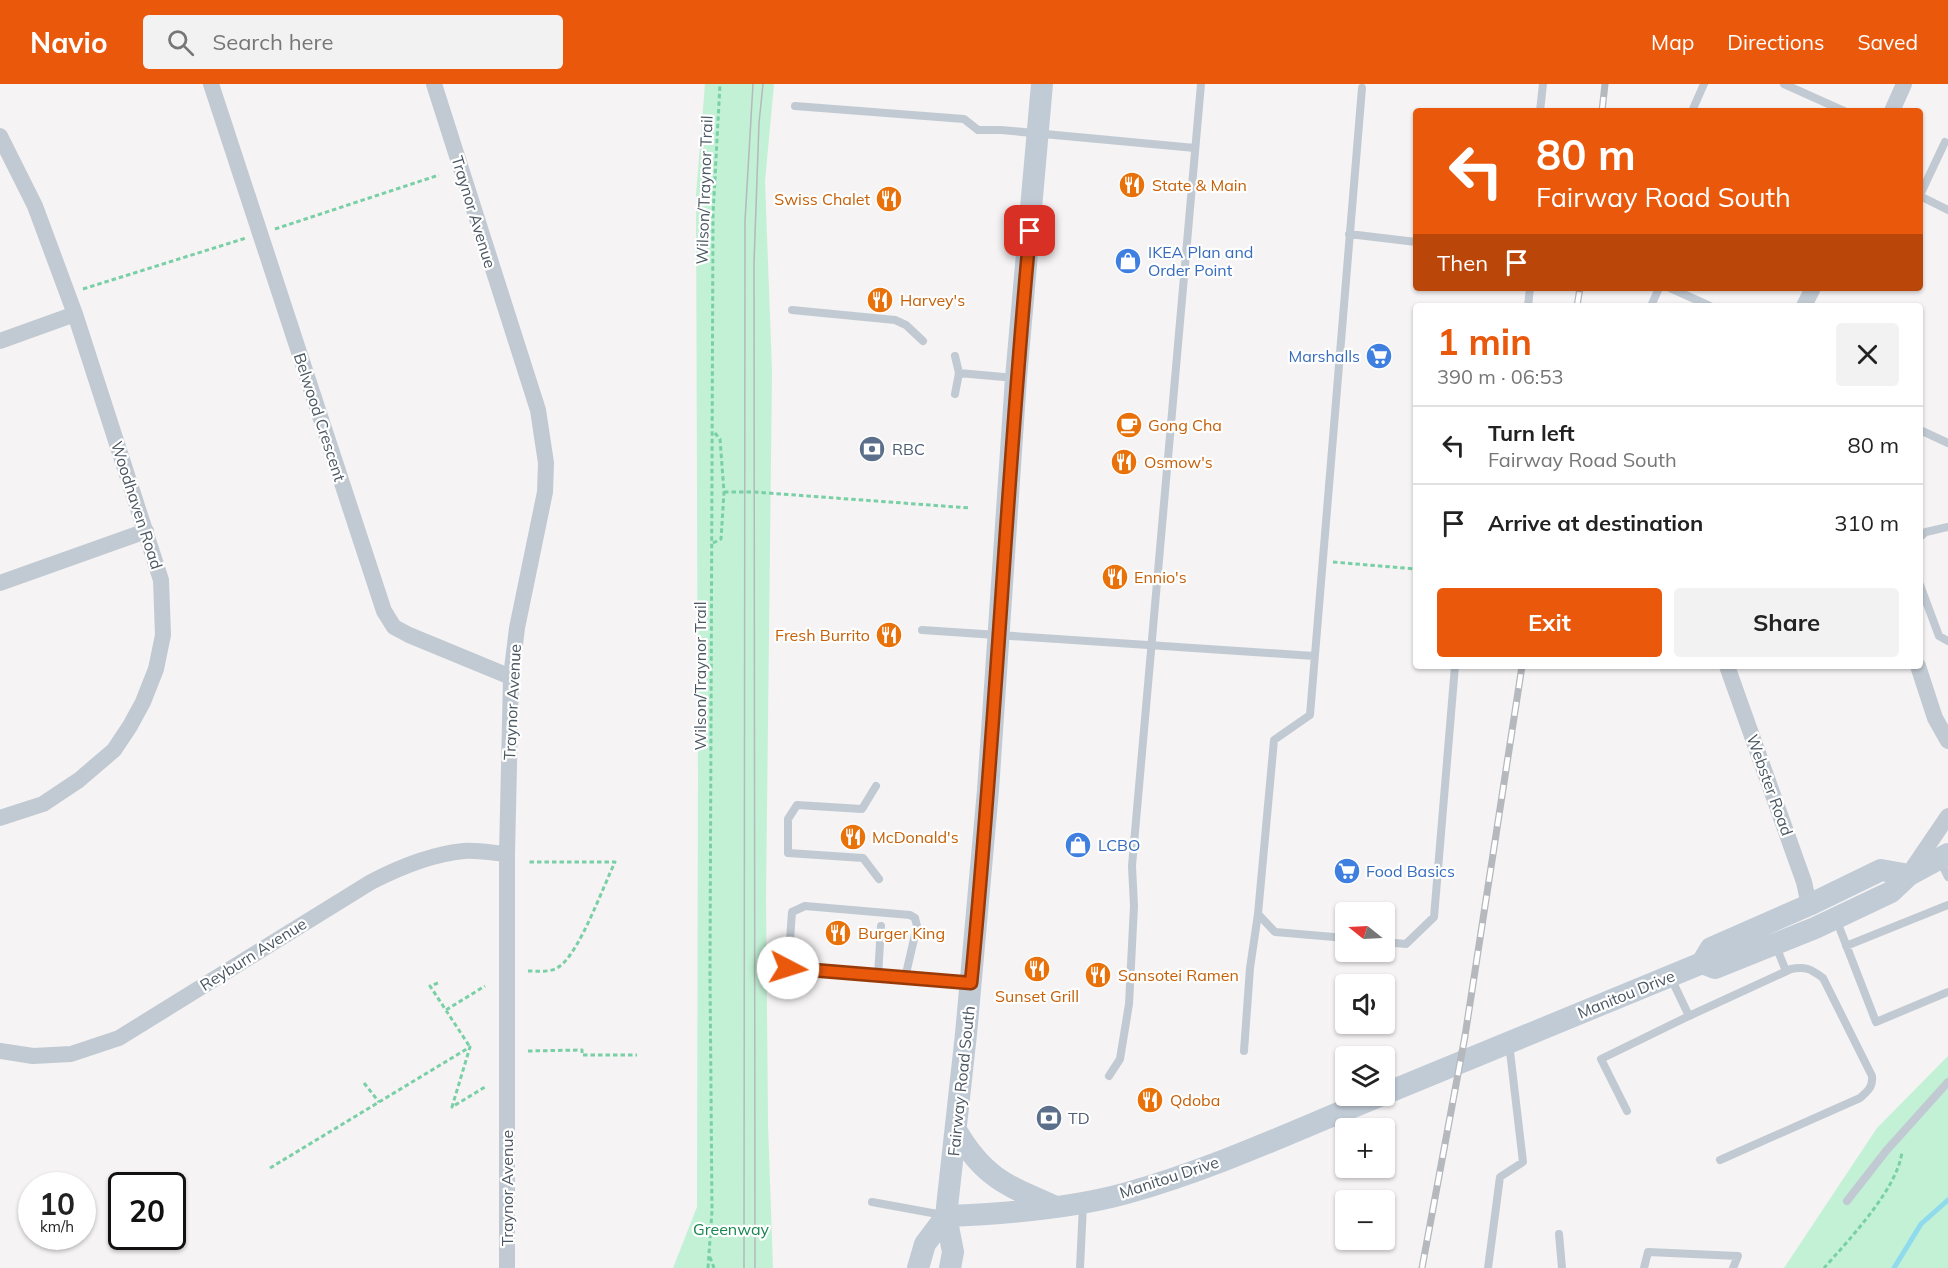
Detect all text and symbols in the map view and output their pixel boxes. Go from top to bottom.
search box [143,15,563,69]
text: Navio [30,25,107,60]
icon: search [164,26,197,59]
text: Search here [212,28,333,56]
text: Map [1651,29,1694,55]
text: Directions [1727,29,1824,55]
text: Saved [1857,29,1918,55]
street label: Wilson/Traynor Trail [691,115,717,265]
text: 80 m [1536,128,1636,181]
icon: left [1437,132,1515,210]
street label: Traynor Avenue [447,153,501,271]
restaurant icon: State & Main [1117,170,1147,200]
place label: State & Main [1152,175,1247,195]
text: Fairway Road South [1536,180,1791,214]
restaurant icon: Swiss Chalet [874,184,904,214]
place label: Swiss Chalet [774,189,870,209]
pin [1004,205,1055,256]
icon: arrive [1013,214,1046,247]
place label: IKEA Plan and Order Point [1148,242,1253,280]
shop icon: IKEA Plan and Order Point [1113,246,1143,276]
icon: arrive [1500,246,1533,279]
text: Then [1437,249,1488,277]
restaurant icon: Harvey's [865,285,895,315]
place label: Harvey's [900,290,965,310]
text: 1 min [1437,319,1532,364]
button: close [1836,323,1899,386]
supermarket icon: Marshalls [1364,341,1394,371]
place label: Marshalls [1288,346,1360,366]
street label: Belwood Crescent [290,350,350,484]
text: 390 m · 06:53 [1437,364,1563,389]
cafe icon: Gong Cha [1114,410,1144,440]
place label: Gong Cha [1148,415,1222,435]
text: Turn left [1488,419,1575,447]
icon: left [1437,429,1470,462]
text: 80 m [1848,431,1899,459]
bank icon: RBC [857,434,887,464]
street label: Woodhaven Road [107,438,167,572]
place label: RBC [892,439,925,459]
restaurant icon: Osmow's [1109,447,1139,477]
text: Fairway Road South [1488,447,1677,472]
place label: Osmow's [1144,452,1213,472]
icon: arrive [1437,507,1470,540]
text: Arrive at destination [1488,509,1703,537]
text: 310 m [1834,509,1899,537]
restaurant icon: Ennio's [1100,562,1130,592]
place label: Ennio's [1134,567,1187,587]
button: Exit [1437,588,1662,657]
button: Share [1674,588,1899,657]
street label: Wilson/Traynor Trail [690,601,710,751]
restaurant icon: Fresh Burrito [874,620,904,650]
place label: Fresh Burrito [775,625,870,645]
street label: Traynor Avenue [499,643,525,761]
street label: Webster Road [1742,732,1798,838]
restaurant icon: McDonald's [838,822,868,852]
place label: McDonald's [872,827,959,847]
shop icon: LCBO [1063,830,1093,860]
place label: LCBO [1098,835,1140,855]
supermarket icon: Food Basics [1332,856,1362,886]
place label: Food Basics [1366,861,1455,881]
north arrow [1335,902,1395,962]
map controls [1335,902,1395,1250]
street label: Reyburn Avenue [196,913,310,995]
restaurant icon: Burger King [823,918,853,948]
place label: Burger King [858,923,945,943]
position arrow [756,936,820,1000]
restaurant icon: Sunset Grill [1022,954,1052,984]
restaurant icon: Sansotei Ramen [1083,960,1113,990]
place label: Sansotei Ramen [1118,965,1239,985]
street label: Manitou Drive [1574,965,1678,1023]
button: sound [1335,974,1395,1034]
place label: Sunset Grill [995,986,1079,1006]
street label: Fairway Road South [943,1005,979,1157]
button: layers [1335,1046,1395,1106]
restaurant icon: Qdoba [1135,1085,1165,1115]
place label: Qdoba [1170,1090,1220,1110]
bank icon: TD [1034,1103,1064,1133]
place label: TD [1068,1108,1090,1128]
button: + [1335,1118,1395,1178]
street label: Traynor Avenue [497,1130,517,1246]
street label: Manitou Drive [1117,1152,1221,1202]
speed limit sign: 20 [108,1172,186,1250]
text: 10 [39,1185,75,1223]
button: − [1335,1190,1395,1250]
text: km/h [40,1217,74,1236]
park label: Greenway [693,1219,769,1239]

